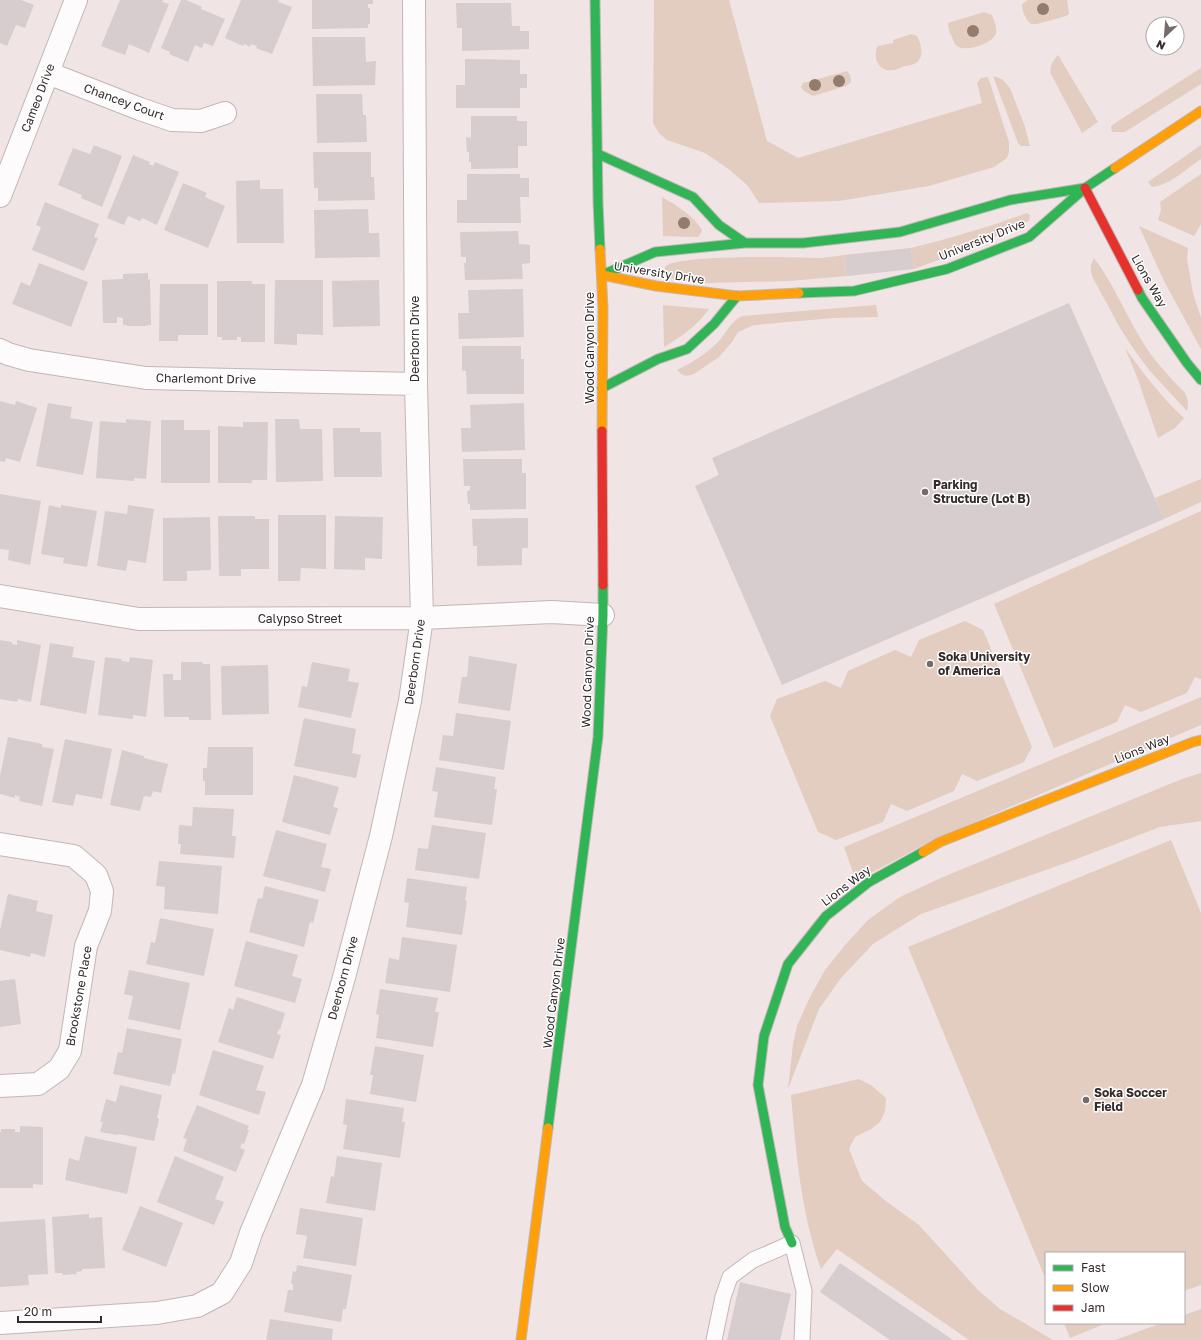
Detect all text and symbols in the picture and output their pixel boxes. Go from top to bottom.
north arrow [1145,16,1185,56]
text: N [1154,38,1167,53]
street label: Cameo Drive [18,61,58,134]
street label: Chancey Court [82,80,167,123]
street label: University Drive [937,215,1027,264]
street label: Lions Way [1128,252,1171,310]
street label: University Drive [613,258,705,287]
street label: Wood Canyon Drive [582,292,597,404]
street label: Deerborn Drive [407,296,422,382]
street label: Charlemont Drive [156,370,256,387]
place label: Parking Structure (Lot B) [933,477,1030,506]
marker: Parking Structure (Lot B) [920,487,930,497]
street label: Calypso Street [258,611,343,626]
street label: Wood Canyon Drive [578,616,597,728]
street label: Deerborn Drive [401,618,428,706]
place label: Soka University of America [938,649,1031,678]
marker: Soka University of America [925,659,935,669]
street label: Lions Way [1112,731,1172,766]
street label: Lions Way [818,862,874,909]
street label: Deerborn Drive [324,934,361,1022]
street label: Wood Canyon Drive [539,937,568,1049]
street label: Brookstone Place [62,945,95,1047]
place label: Soka Soccer Field [1094,1085,1167,1114]
marker: Soka Soccer Field [1081,1095,1091,1105]
legend [1045,1252,1185,1324]
text: Fast [1081,1260,1106,1275]
text: Slow [1081,1280,1109,1295]
scale bar [18,1298,101,1324]
text: Jam [1081,1300,1105,1315]
text: 20 m [24,1304,52,1319]

